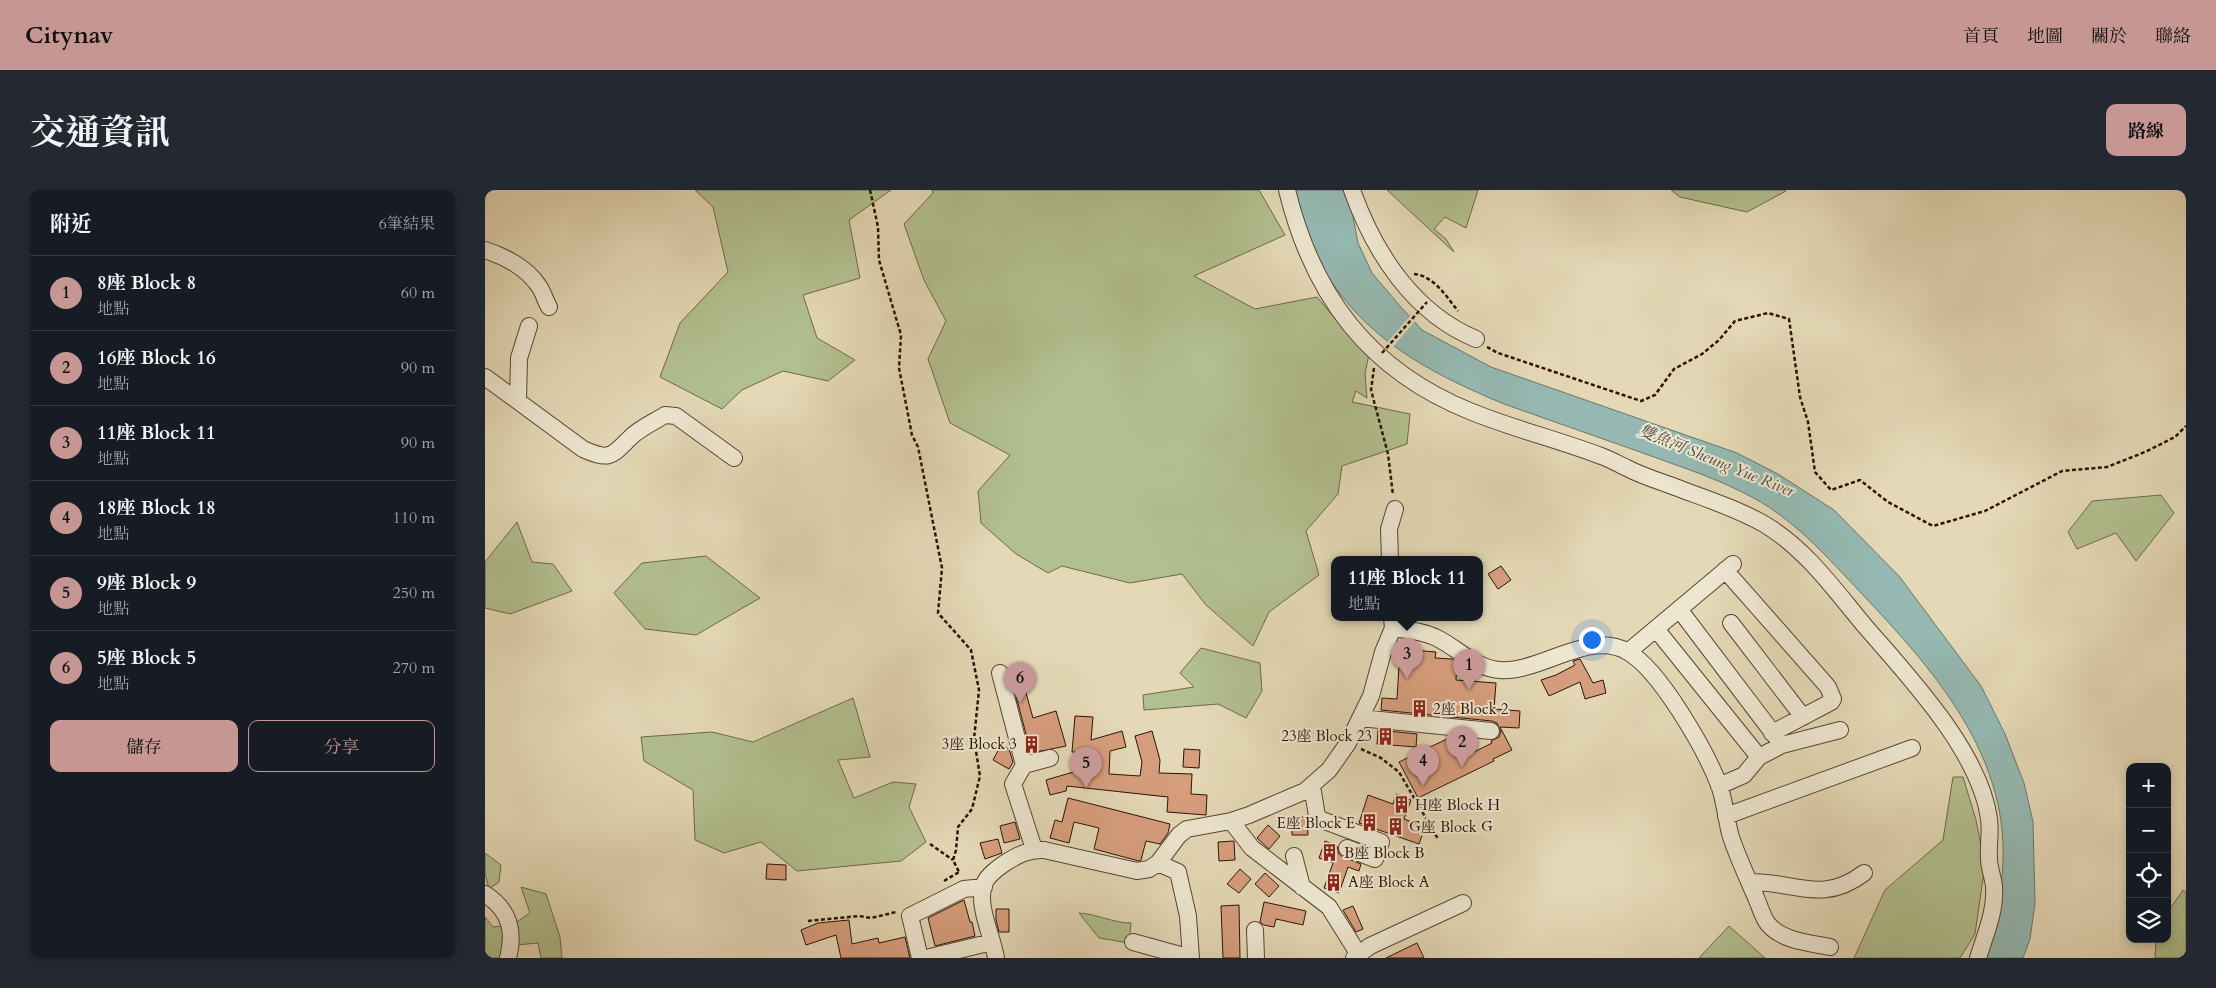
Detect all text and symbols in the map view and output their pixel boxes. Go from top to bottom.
text: Citynav [25,19,113,52]
text: 首頁 [1963,24,1999,49]
text: 地圖 [2027,24,2063,49]
text: 關於 [2091,24,2127,49]
text: 聯絡 [2155,24,2191,49]
button: 路線 [2106,104,2186,156]
text: 交通資訊 [30,109,170,157]
text: 附近 [50,210,92,239]
text: 6筆結果 [379,213,435,235]
text: 8座 Block 8 [97,270,196,296]
text: 1 [62,282,70,304]
text: 60 m [401,282,435,304]
text: 地點 [97,298,129,320]
text: 16座 Block 16 [97,345,216,371]
text: 2 [62,357,70,379]
text: 90 m [401,357,435,379]
text: 地點 [97,373,129,395]
text: 11座 Block 11 [97,420,216,446]
water label: 雙魚河 Sheung Yue River [1636,420,1798,503]
text: 3 [62,432,70,454]
text: 90 m [401,432,435,454]
text: 地點 [97,448,129,470]
text: 18座 Block 18 [97,495,216,521]
text: 4 [62,507,70,529]
text: 110 m [393,507,435,529]
text: 地點 [97,523,129,545]
popup [1331,556,1483,621]
text: 11座 Block 11 [1348,565,1466,591]
text: 9座 Block 9 [97,570,196,596]
text: 5 [62,582,70,604]
text: 250 m [393,582,435,604]
text: 地點 [1348,593,1380,615]
text: 地點 [97,598,129,620]
your location [1579,627,1605,653]
pin: 3 [1391,638,1423,679]
text: 5座 Block 5 [97,645,196,671]
pin: 1 [1453,649,1485,690]
text: 6 [62,657,70,679]
text: 270 m [393,657,435,679]
pin: 6 [1004,662,1036,703]
text: 地點 [97,673,129,695]
building icon: 2座 Block 2 [1409,699,1429,719]
place label: 2座 Block 2 [1433,699,1509,719]
button: 儲存 [50,720,238,772]
button: 分享 [248,720,435,772]
place label: 23座 Block 23 [1281,726,1372,746]
building icon: 23座 Block 23 [1376,726,1396,746]
pin: 2 [1446,726,1478,767]
place label: 3座 Block 3 [942,734,1017,754]
building icon: 3座 Block 3 [1021,734,1041,754]
pin: 4 [1407,745,1439,786]
pin: 5 [1070,747,1102,788]
map controls [2126,763,2171,943]
button: + [2126,763,2171,808]
building icon: H座 Block H [1391,795,1411,815]
place label: H座 Block H [1415,795,1501,815]
button: − [2126,808,2171,853]
place label: E座 Block E [1276,813,1355,833]
building icon: E座 Block E [1359,813,1379,833]
building icon: G座 Block G [1385,817,1405,837]
place label: G座 Block G [1409,817,1493,837]
building icon: B座 Block B [1320,843,1340,863]
place label: B座 Block B [1344,843,1424,863]
button: locate [2126,853,2171,898]
building icon: A座 Block A [1324,872,1344,892]
place label: A座 Block A [1348,872,1430,892]
button: layers [2126,898,2171,943]

